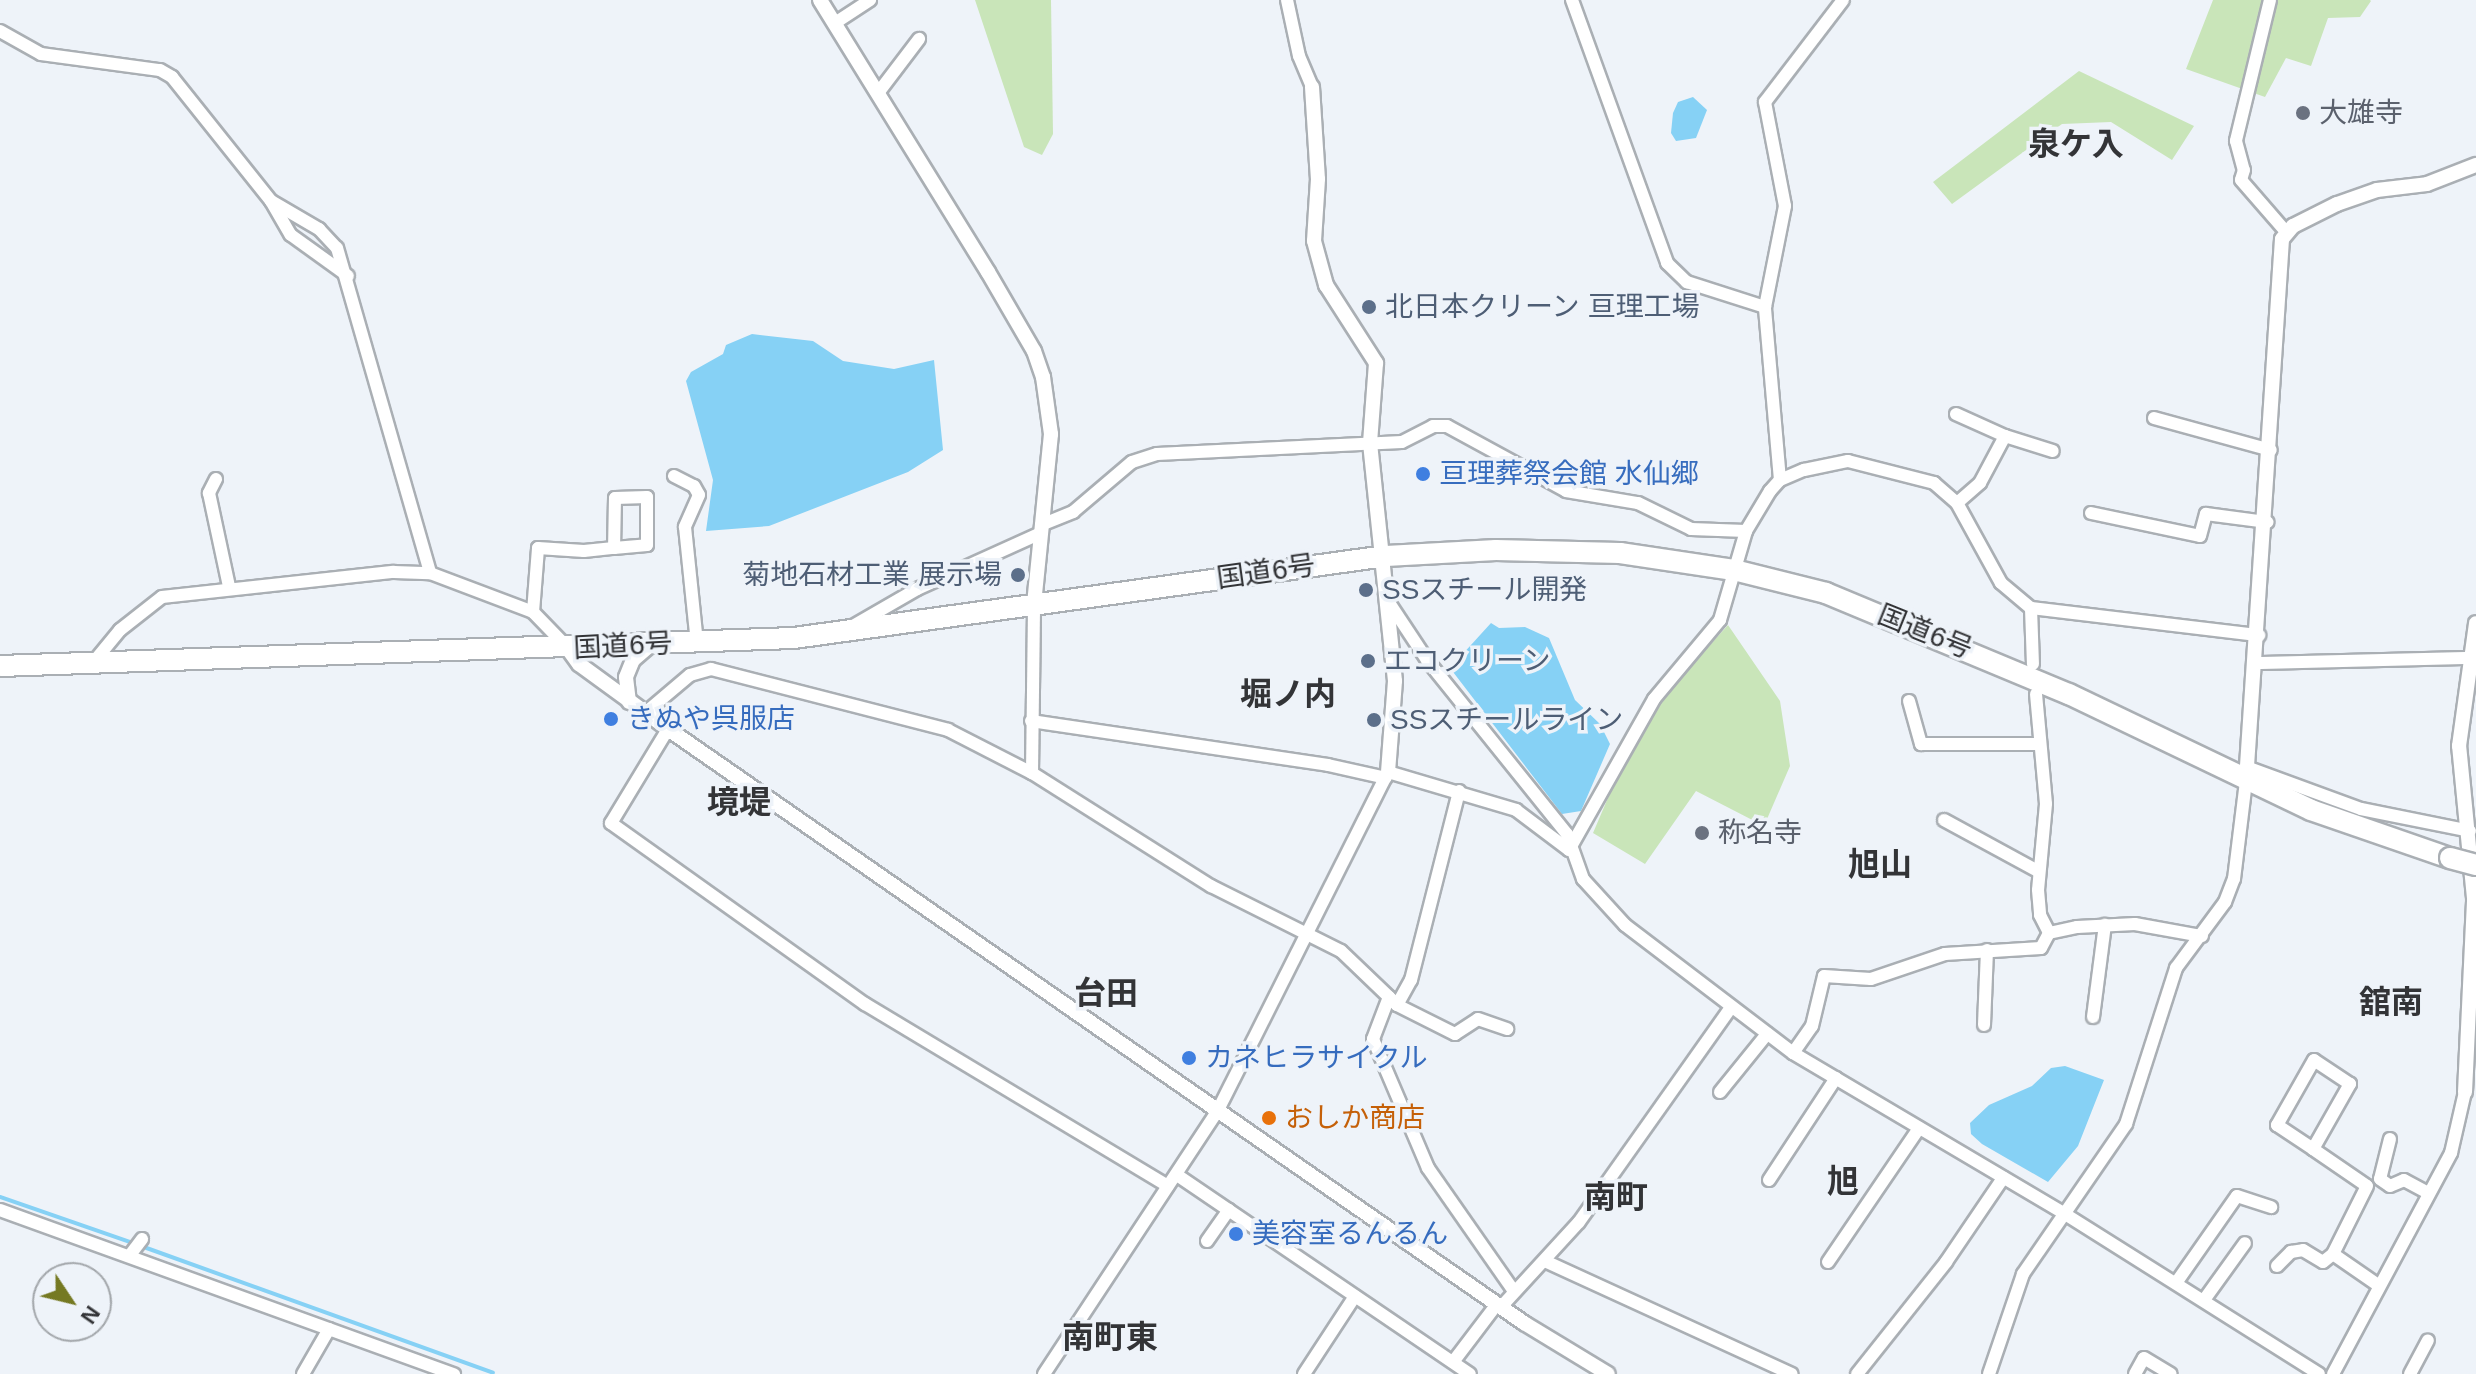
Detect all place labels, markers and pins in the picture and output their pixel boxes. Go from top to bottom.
place label: 大雄寺 [2319,96,2403,130]
marker: 大雄寺 [2294,104,2312,122]
place label: 北日本クリーン 亘理工場 [1385,290,1701,324]
marker: 北日本クリーン 亘理工場 [1360,298,1378,316]
place label: 亘理葬祭会館 水仙郷 [1439,457,1699,491]
marker: 亘理葬祭会館 水仙郷 [1414,465,1432,483]
place label: 菊地石材工業 展示場 [742,558,1002,592]
marker: 菊地石材工業 展示場 [1009,566,1027,584]
place label: SSスチール開発 [1382,573,1587,607]
marker: SSスチール開発 [1357,581,1375,599]
place label: エコクリーン [1384,644,1552,678]
marker: エコクリーン [1359,652,1377,670]
place label: きぬや呉服店 [627,702,795,736]
place label: SSスチールライン [1390,703,1623,737]
marker: きぬや呉服店 [602,710,620,728]
marker: SSスチールライン [1365,711,1383,729]
place label: 称名寺 [1718,816,1802,850]
marker: 称名寺 [1693,824,1711,842]
place label: カネヒラサイクル [1205,1041,1429,1075]
marker: カネヒラサイクル [1180,1049,1198,1067]
place label: おしか商店 [1285,1101,1425,1135]
marker: おしか商店 [1260,1109,1278,1127]
place label: 美容室るんるん [1252,1217,1448,1251]
marker: 美容室るんるん [1227,1225,1245,1243]

